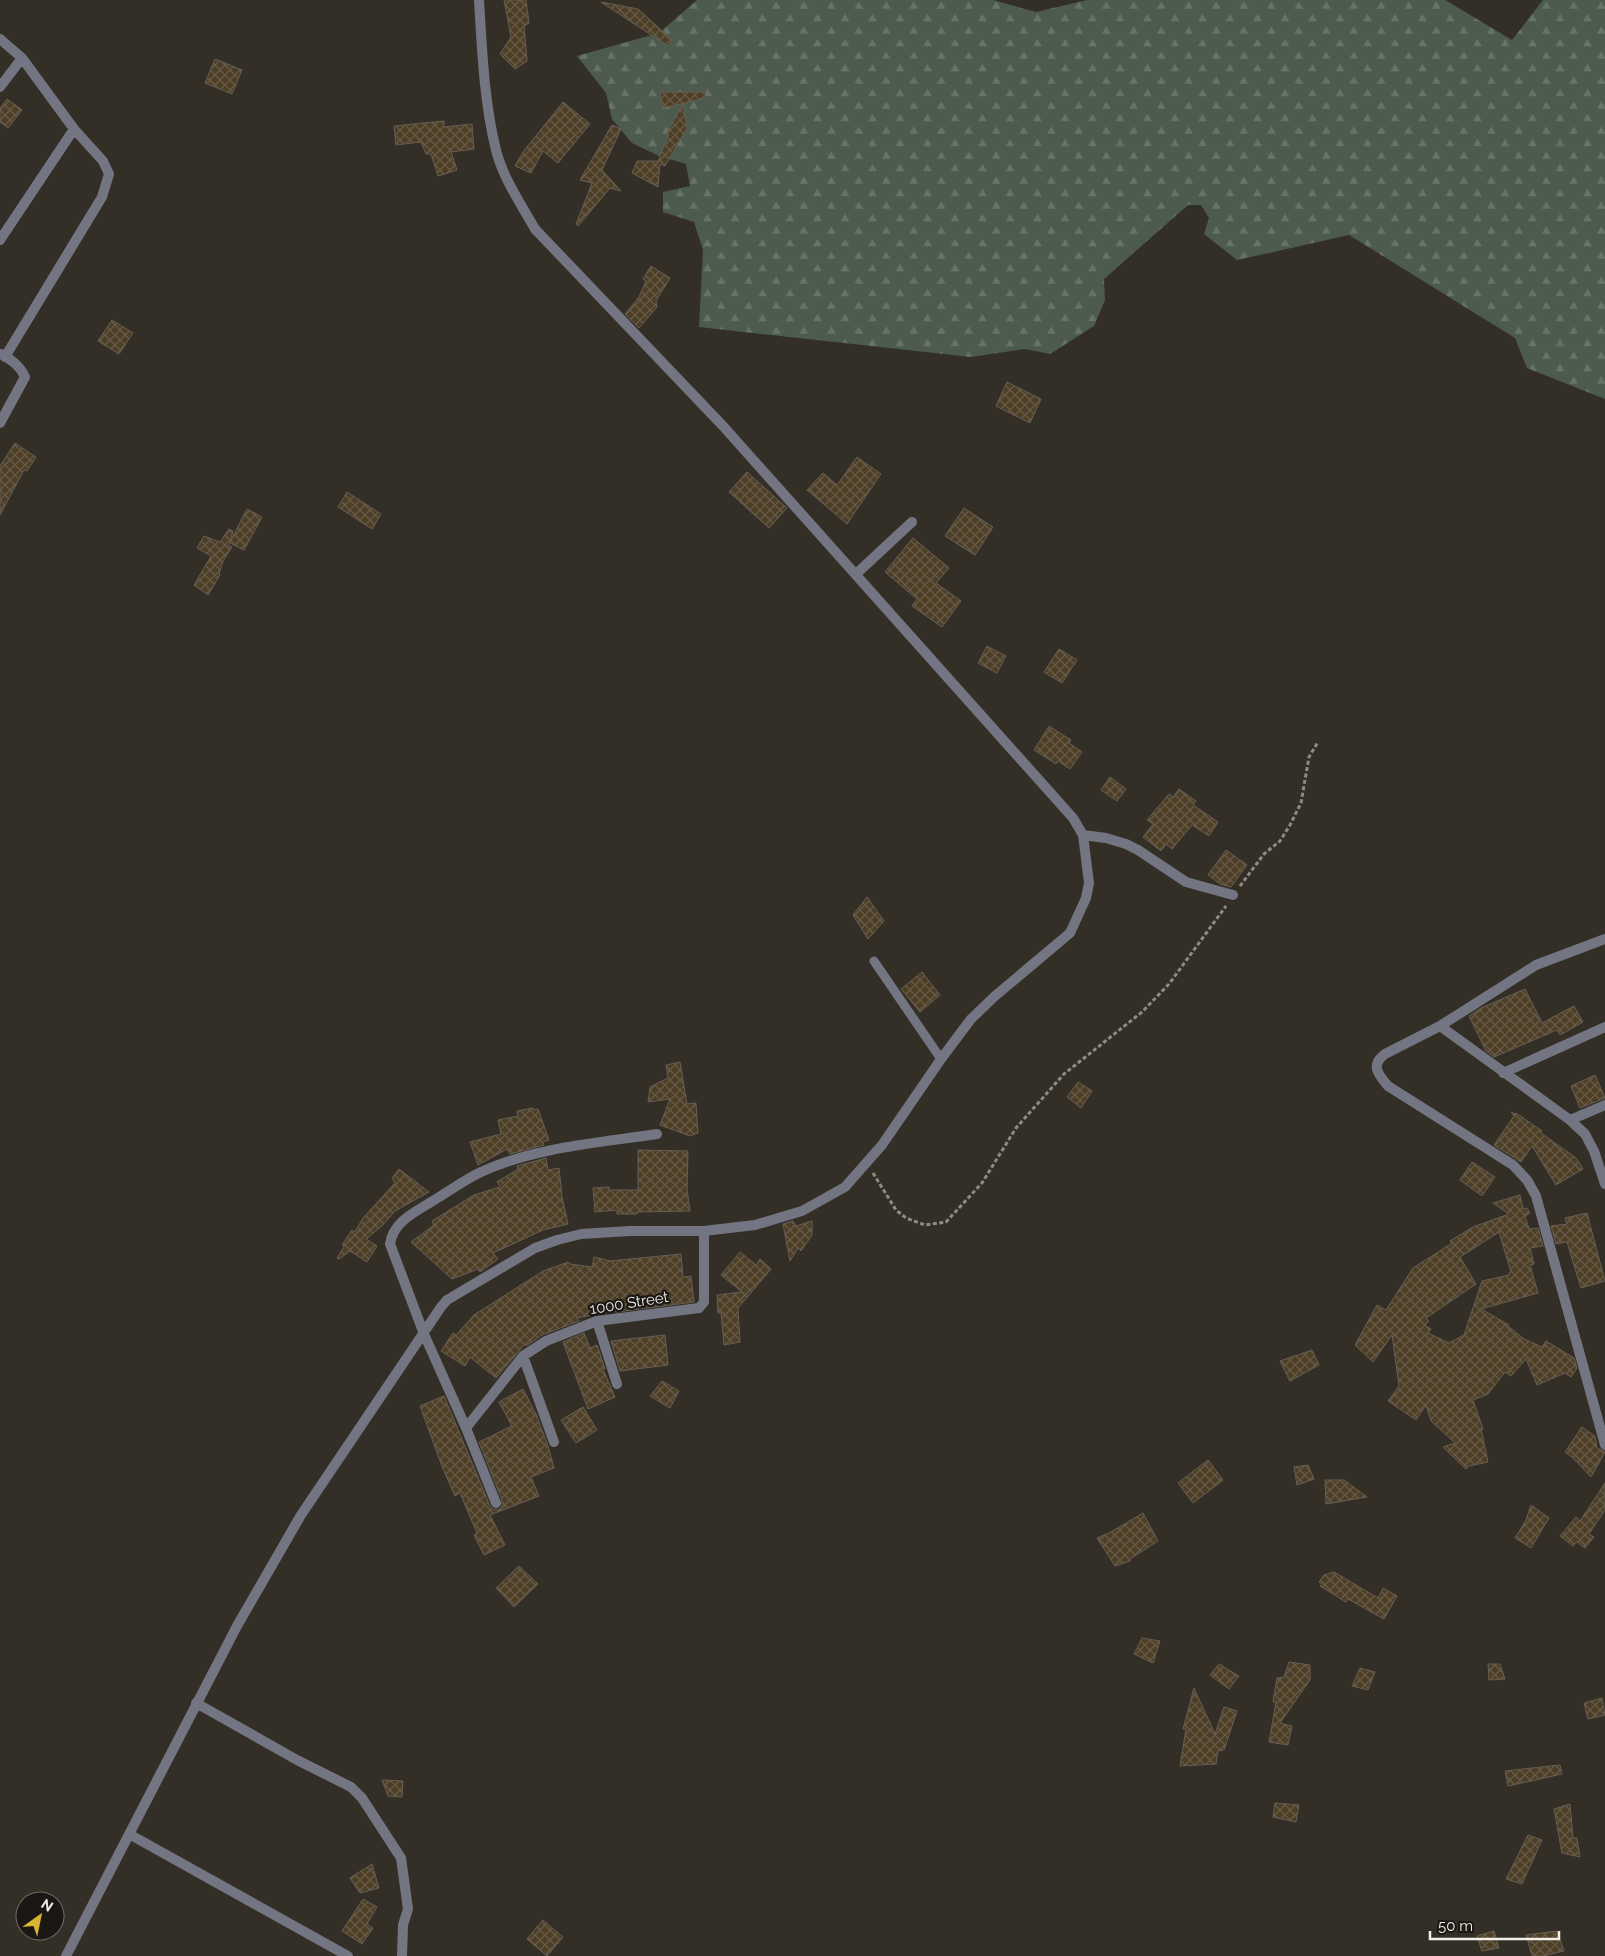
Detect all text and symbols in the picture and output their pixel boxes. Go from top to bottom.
street label: 1000 Street [588,1288,670,1318]
north arrow [15,1891,65,1941]
text: N [38,1895,56,1915]
scale bar [1430,1908,1559,1940]
text: 50 m [1438,1917,1473,1935]

